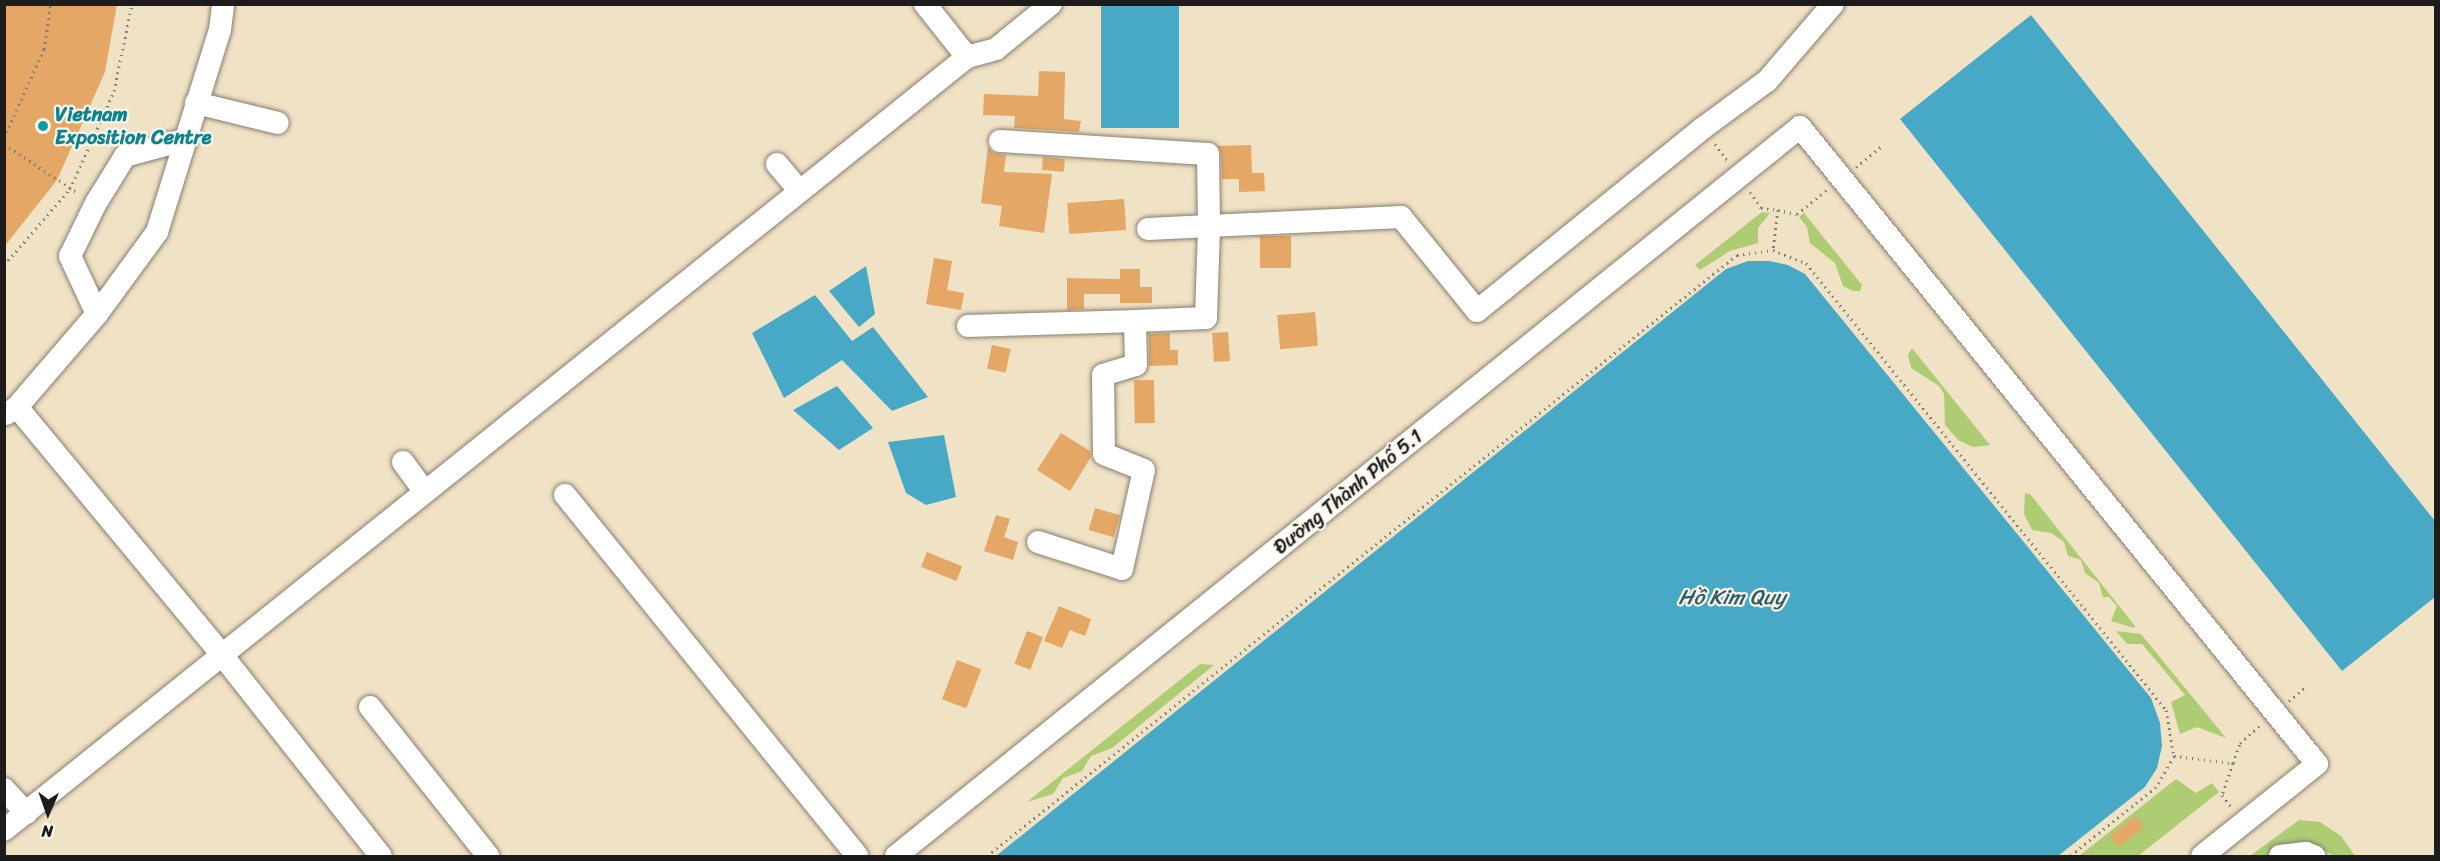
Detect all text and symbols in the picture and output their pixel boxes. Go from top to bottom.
place label: Vietnam Exposition Centre [55,102,212,149]
marker: Vietnam Exposition Centre [36,119,50,133]
street label: Đường Thành Phố 5.1 [1268,424,1428,560]
water label: Hồ Kim Quy [1679,584,1785,610]
north arrow [18,783,78,843]
text: N [41,817,53,846]

